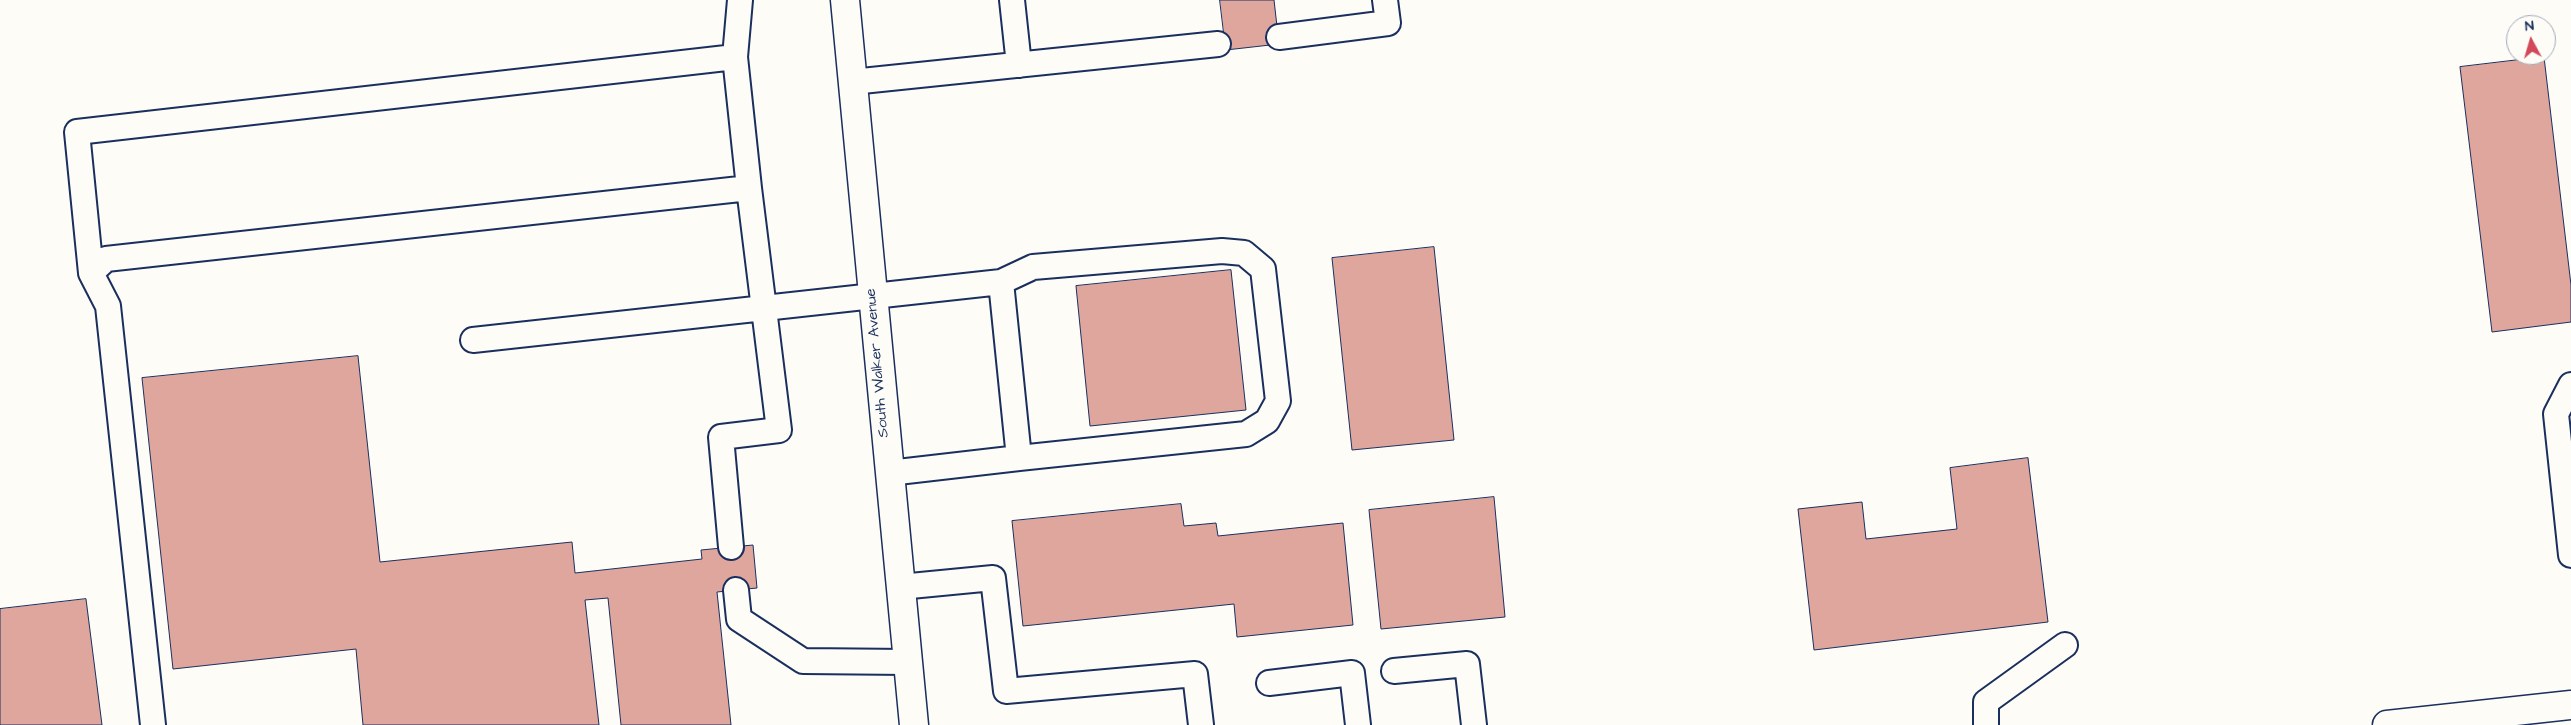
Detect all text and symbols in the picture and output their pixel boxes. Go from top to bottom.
north arrow [2506,15,2556,65]
text: N [2524,16,2535,36]
street label: South Walker Avenue [863,288,893,438]

